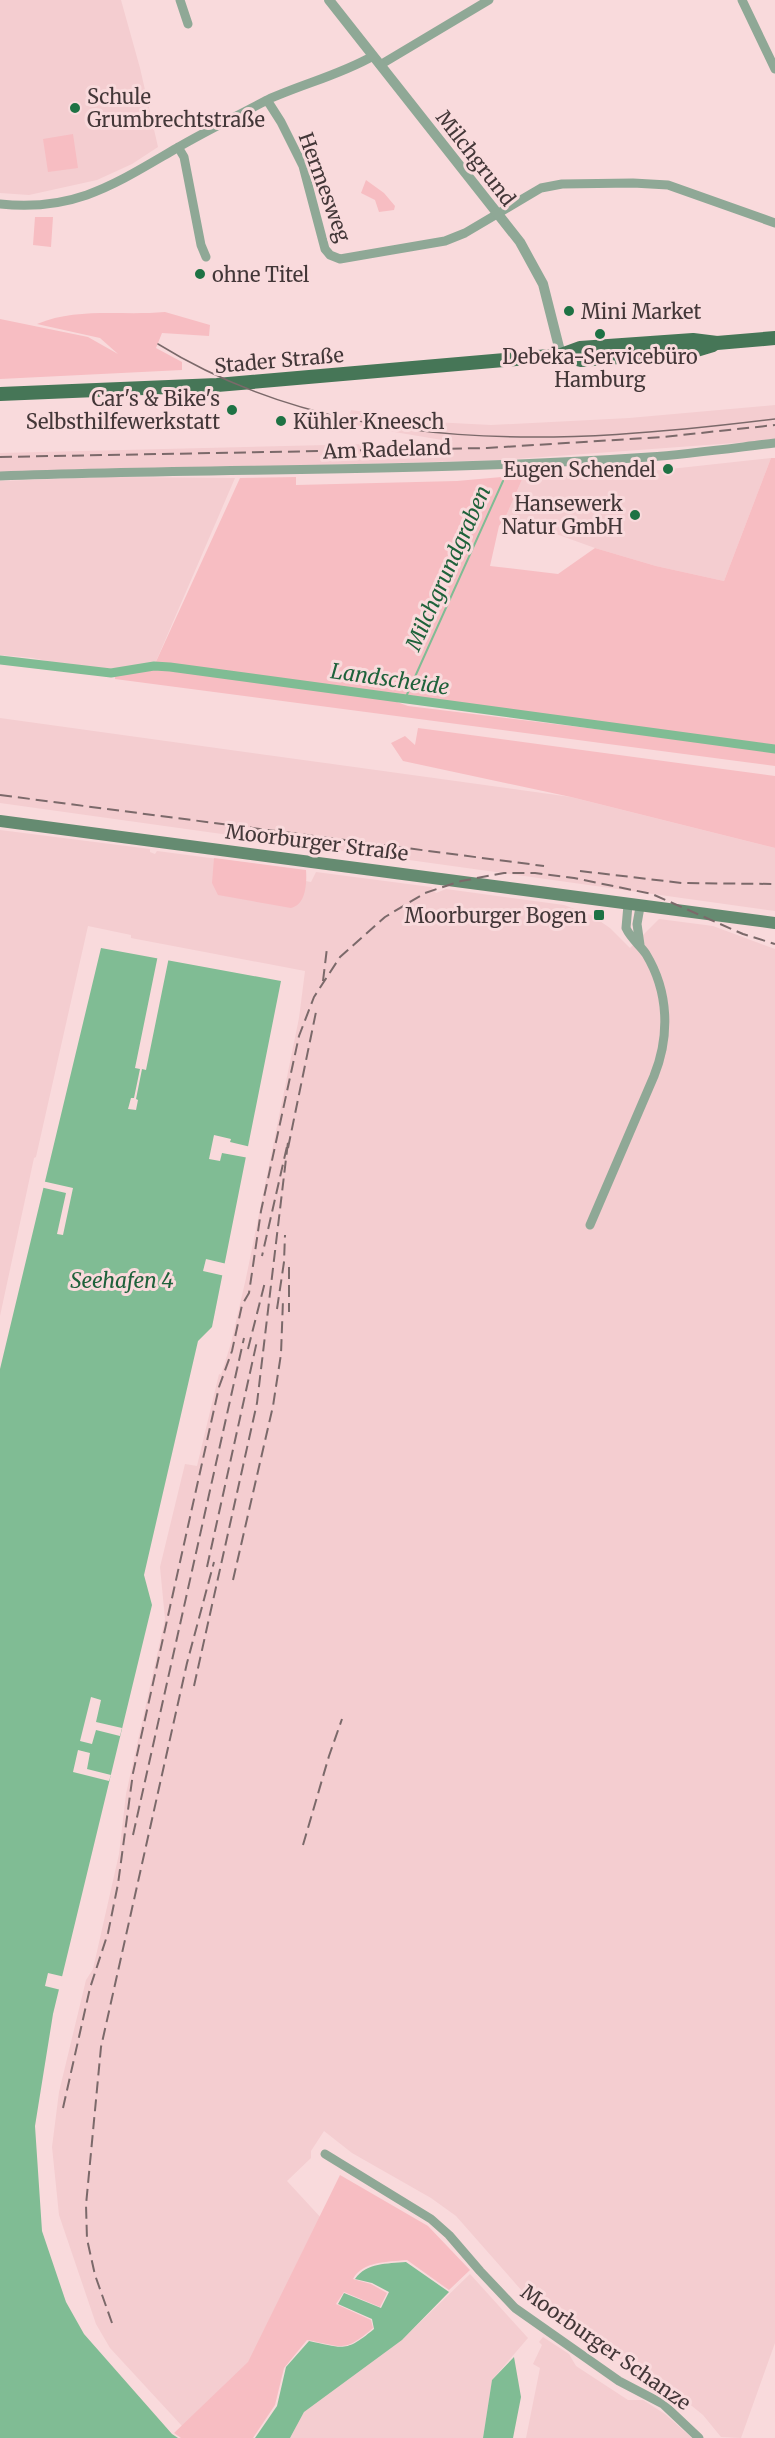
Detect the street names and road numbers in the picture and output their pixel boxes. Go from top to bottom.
street label: Milchgrund [431,105,521,211]
street label: Hermesweg [294,129,356,245]
street label: Stader Straße [213,342,345,378]
street label: Am Radeland [321,434,452,464]
street label: Moorburger Straße [224,818,410,866]
street label: Moorburger Schanze [516,2279,696,2415]

